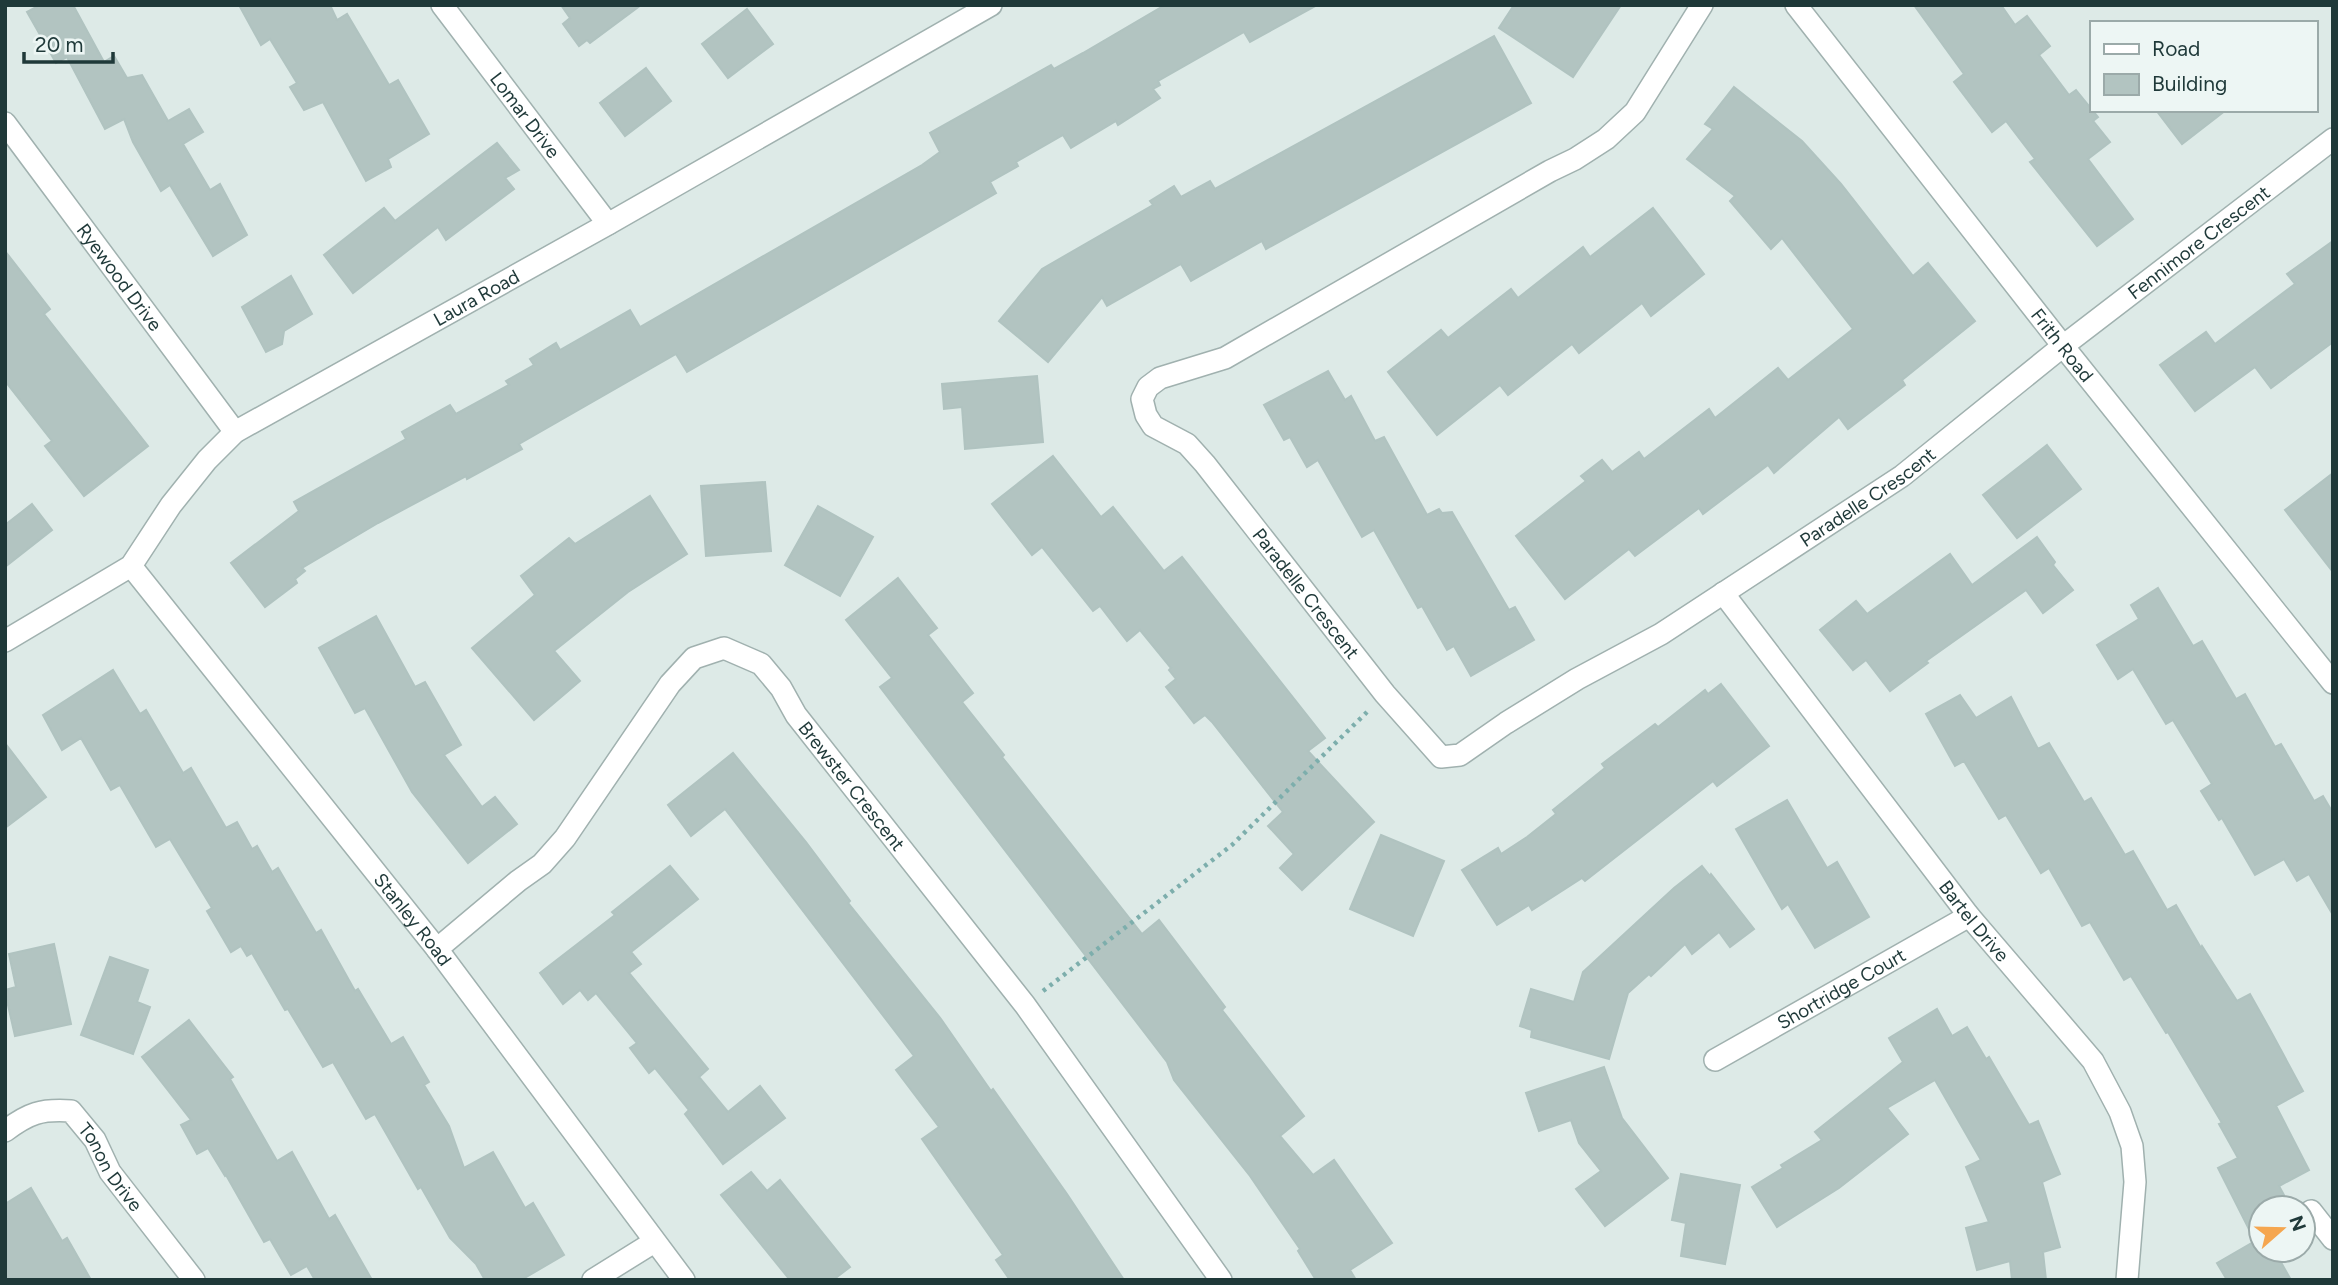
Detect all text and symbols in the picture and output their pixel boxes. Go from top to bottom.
scale bar [24,21,114,65]
legend [2090,21,2317,112]
text: 20 m [35,32,83,57]
text: Road [2152,36,2200,61]
street label: Lomar Drive [485,68,565,163]
text: Building [2152,71,2227,96]
street label: Fennimore Crescent [2123,181,2274,304]
street label: Ryewood Drive [72,219,167,336]
street label: Laura Road [429,265,523,331]
street label: Frith Road [2026,304,2098,387]
street label: Paradelle Crescent [1796,443,1940,552]
street label: Paradelle Crescent [1248,524,1364,664]
street label: Brewster Crescent [793,717,910,855]
street label: Stanley Road [369,869,456,970]
street label: Bartel Drive [1934,876,2014,966]
street label: Shortridge Court [1773,943,1910,1034]
street label: Tonon Drive [73,1118,147,1216]
north arrow [2247,1194,2317,1264]
text: N [2284,1213,2311,1234]

